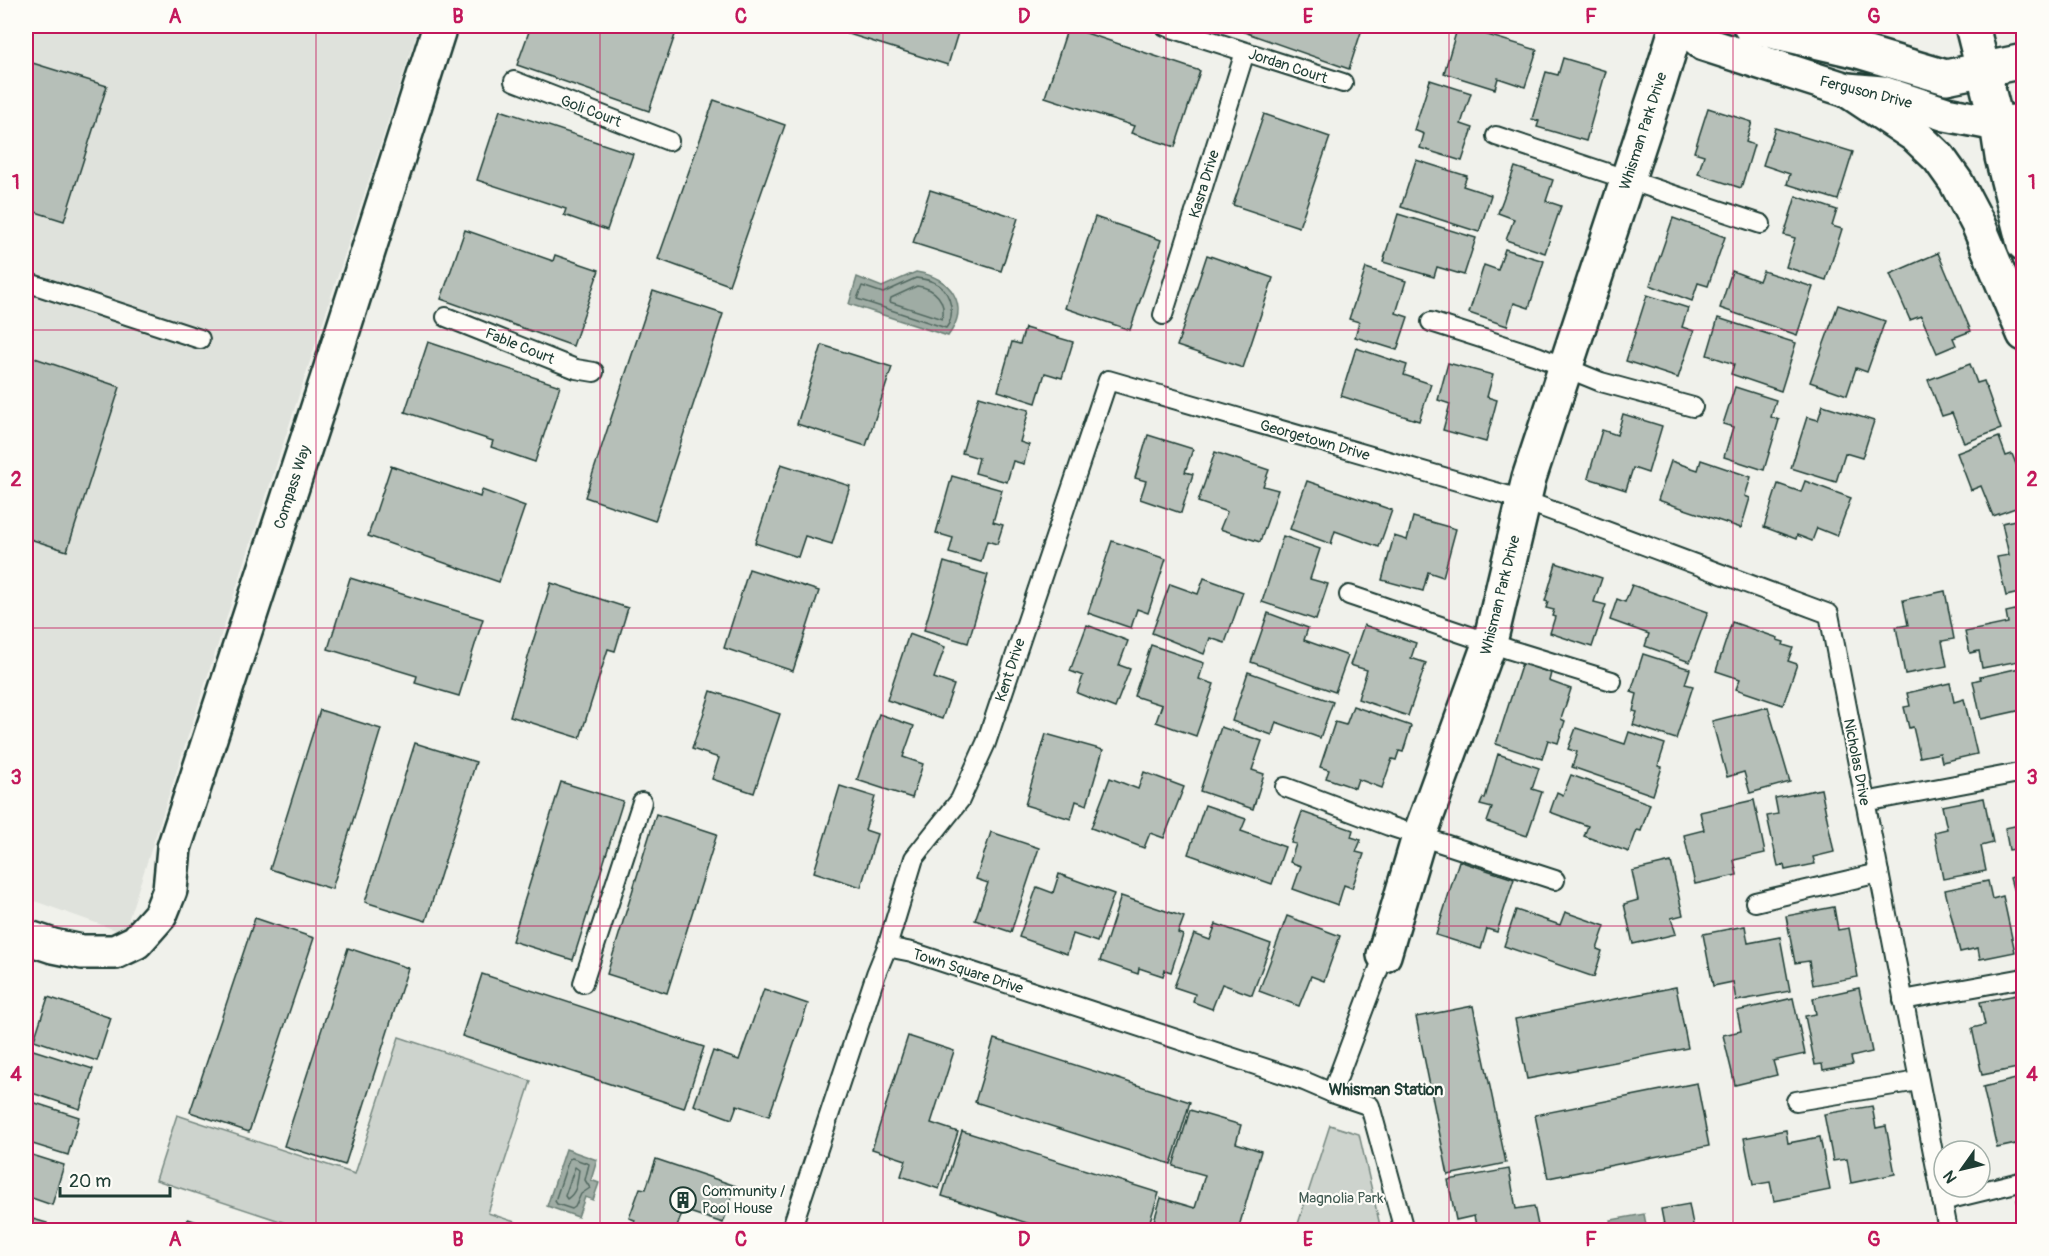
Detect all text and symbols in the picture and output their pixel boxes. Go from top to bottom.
text: A [169,4,182,29]
text: B [452,4,464,29]
text: C [735,4,747,29]
text: D [1018,4,1031,29]
text: E [1303,4,1314,29]
text: F [1585,4,1597,29]
text: G [1867,4,1881,29]
street label: Jordan Court [1246,45,1331,89]
street label: Whisman Park Drive [1616,69,1672,192]
street label: Ferguson Drive [1818,72,1915,113]
street label: Goli Court [558,91,625,132]
street label: Kasra Drive [1185,147,1224,221]
text: 1 [12,170,20,195]
text: 1 [2028,170,2036,195]
street label: Fable Court [482,324,558,369]
street label: Georgetown Drive [1258,416,1373,465]
street label: Compass Way [270,442,315,532]
text: 2 [10,467,22,492]
text: 2 [2026,467,2038,492]
street label: Whisman Park Drive [1476,533,1525,657]
street label: Kent Drive [991,635,1030,704]
street label: Nicholas Drive [1839,717,1874,808]
text: 3 [10,765,22,790]
text: 3 [2026,765,2038,790]
street label: Town Square Drive [910,945,1026,999]
text: 4 [10,1062,22,1087]
text: 4 [2026,1062,2038,1087]
district label: Whisman Station [1329,1080,1443,1100]
north arrow [1932,1139,1992,1199]
scale bar [60,1160,170,1198]
text: N [1939,1167,1962,1187]
text: 20 m [69,1170,111,1193]
place label: Community / Pool House [702,1182,785,1218]
building icon: Community / Pool House [668,1185,698,1215]
park label: Magnolia Park [1299,1189,1384,1208]
text: A [169,1227,182,1252]
text: B [452,1227,464,1252]
text: C [735,1227,747,1252]
text: D [1018,1227,1031,1252]
text: E [1303,1227,1314,1252]
text: F [1585,1227,1597,1252]
text: G [1867,1227,1881,1252]

